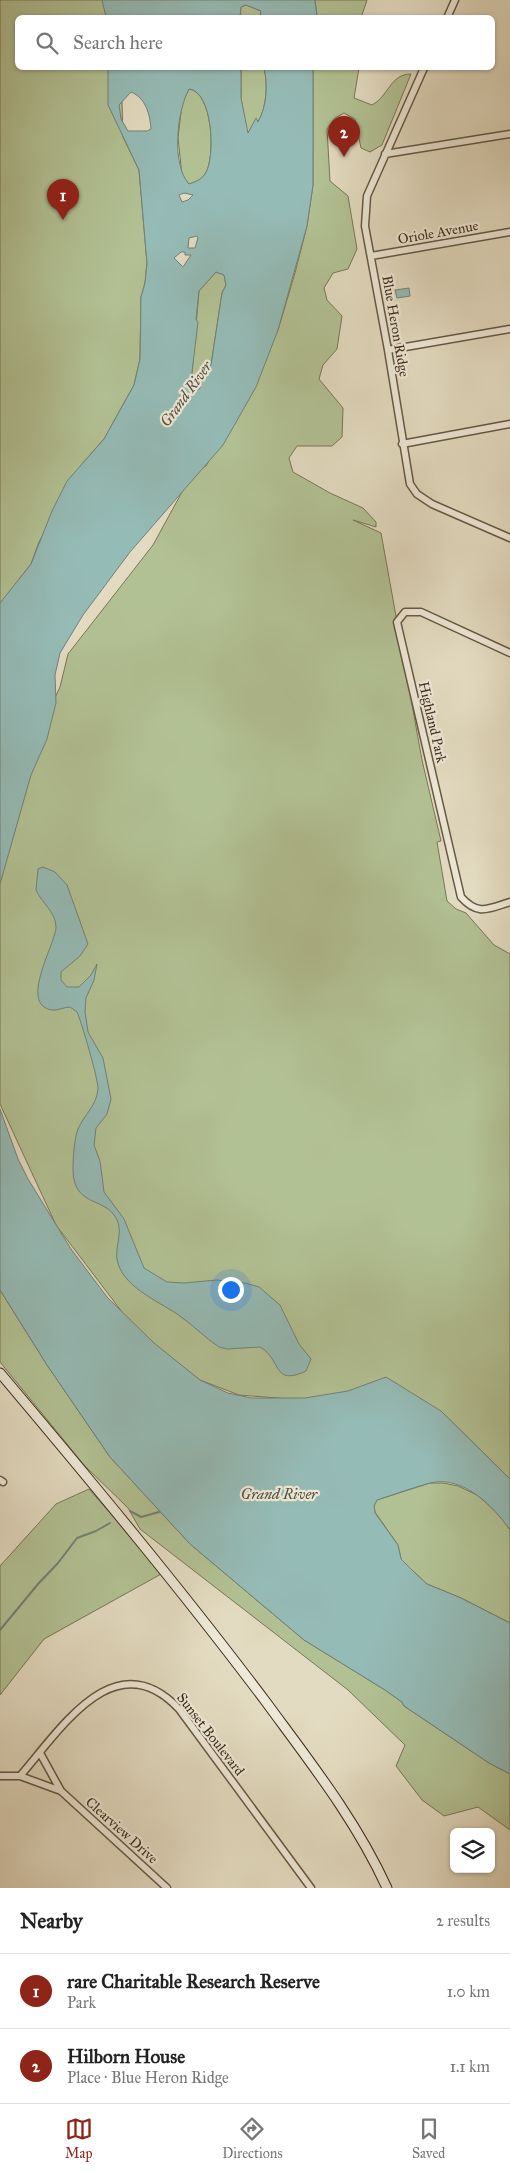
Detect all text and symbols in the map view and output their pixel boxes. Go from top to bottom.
search box [15,15,495,70]
icon: search [33,29,61,57]
text: Search here [73,31,163,54]
pin: 2 [328,116,360,157]
pin: 1 [47,179,79,220]
street label: Oriole Avenue [397,217,480,248]
street label: Blue Heron Ridge [378,274,413,378]
water label: Grand River [156,357,216,430]
street label: Highland Park [415,680,450,765]
your location [218,1277,244,1303]
water label: Grand River [241,1485,318,1503]
street label: Sunset Boulevard [173,1690,248,1779]
street label: Clearview Drive [82,1793,161,1867]
map controls [450,1828,495,1873]
button: layers [450,1828,495,1873]
text: Nearby [20,1908,83,1934]
text: 2 results [436,1911,490,1930]
text: rare Charitable Research Reserve [67,1970,320,1993]
text: 1 [33,1982,39,2001]
text: 1.0 km [447,1982,490,2001]
text: Park [67,1993,96,2012]
text: Hilborn House [67,2045,185,2068]
text: 2 [32,2057,40,2076]
text: 1.1 km [450,2057,490,2076]
text: Place · Blue Heron Ridge [67,2068,229,2087]
tab: Map [65,2115,93,2162]
tab: Directions [222,2115,283,2162]
tab: Saved [412,2115,445,2162]

